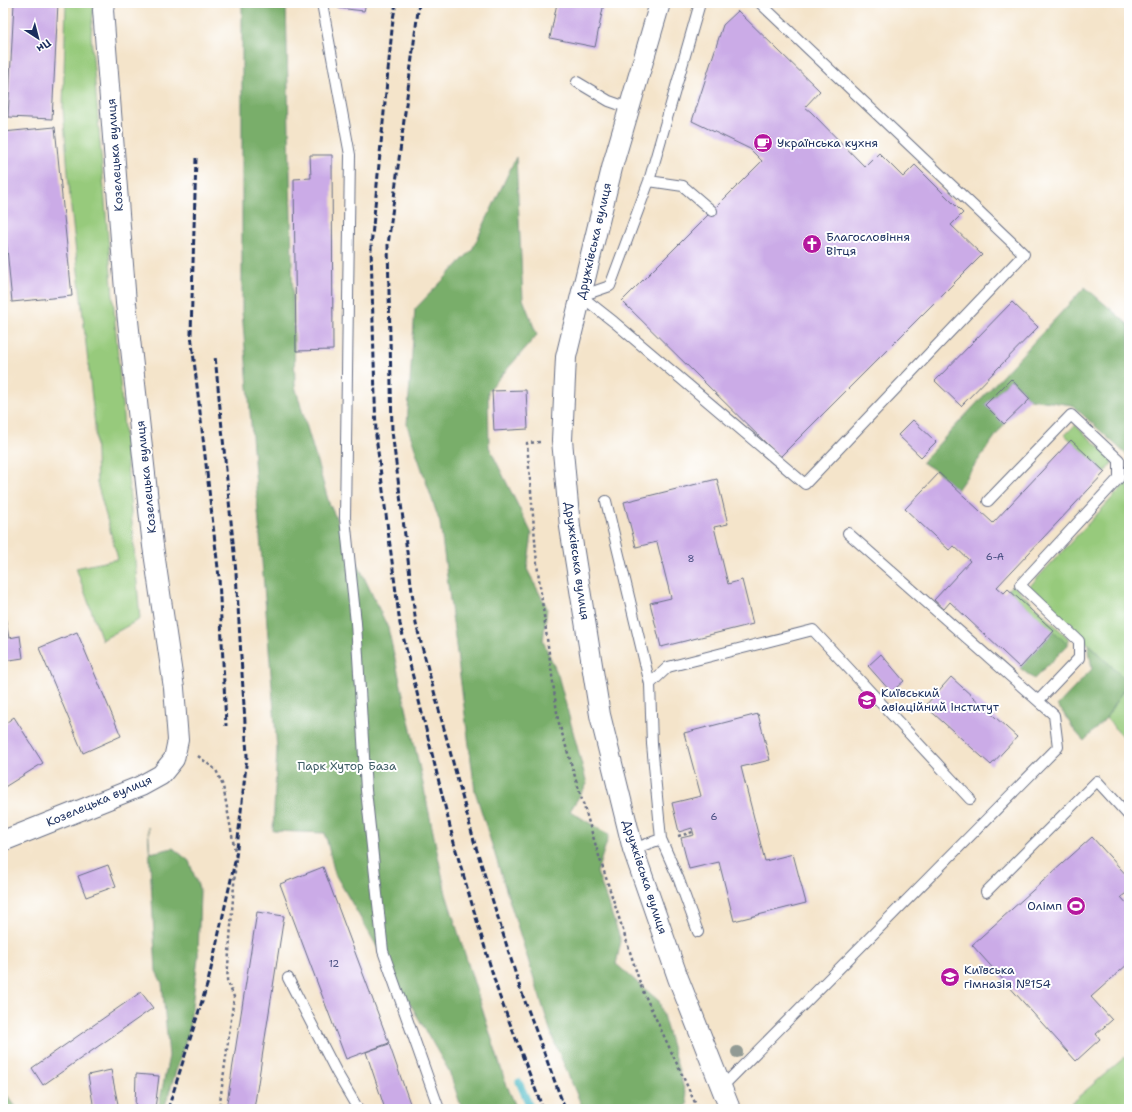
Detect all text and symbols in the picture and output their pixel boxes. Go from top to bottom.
north arrow [18,18,58,58]
text: Пн [33,35,54,56]
street label: Козелецька вулиця [103,98,127,212]
cafe icon: Українська кухня [752,132,774,154]
place label: Українська кухня [777,135,878,151]
street label: Дружківська вулиця [573,181,615,301]
place label: Благословіння Вітця [826,229,910,259]
church icon: Благословіння Вітця [801,233,823,255]
street label: Козелецька вулиця [132,420,160,534]
street label: Дружківська вулиця [561,501,593,621]
house number: 6-А [986,550,1004,563]
house number: 8 [688,552,695,565]
place label: Київський авіаційний інститут [881,685,1000,715]
school or university icon: Київський авіаційний інститут [856,689,878,711]
park label: Парк Хутор База [297,758,397,774]
street label: Козелецька вулиця [44,772,154,830]
house number: 6 [711,810,718,823]
street label: Дружківська вулиця [619,818,671,936]
sports icon: Олімп [1065,895,1087,917]
place label: Олімп [1027,898,1062,914]
house number: 12 [329,957,339,970]
place label: Київська гімназія №154 [964,962,1051,992]
school or university icon: Київська гімназія №154 [939,966,961,988]

